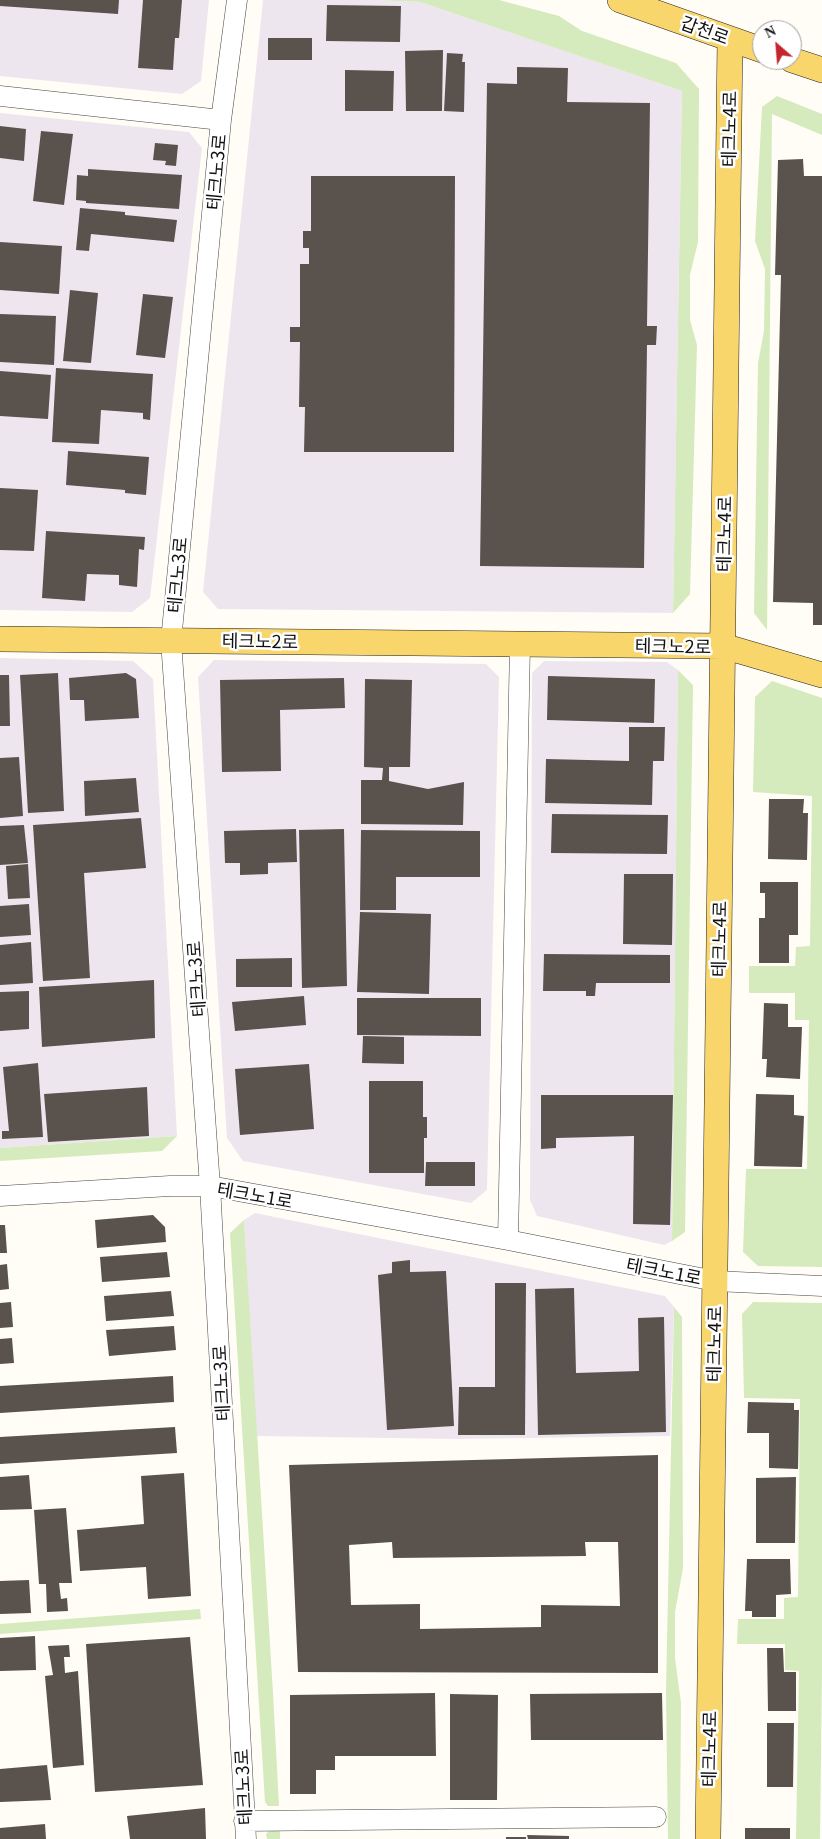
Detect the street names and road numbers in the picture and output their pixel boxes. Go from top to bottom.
street label: 갑천로 [678,11,732,49]
street label: 테크노4로 [718,91,740,167]
street label: 테크노3로 [202,133,230,211]
street label: 테크노4로 [713,496,735,572]
street label: 테크노3로 [163,536,191,614]
street label: 테크노2로 [222,630,298,652]
street label: 테크노2로 [635,635,711,657]
street label: 테크노4로 [708,901,730,977]
street label: 테크노3로 [183,940,209,1018]
street label: 테크노1로 [216,1178,294,1212]
street label: 테크노1로 [625,1253,703,1289]
street label: 테크노4로 [703,1306,725,1382]
street label: 테크노3로 [208,1344,234,1422]
street label: 테크노4로 [698,1711,720,1787]
street label: 테크노3로 [230,1748,256,1826]

